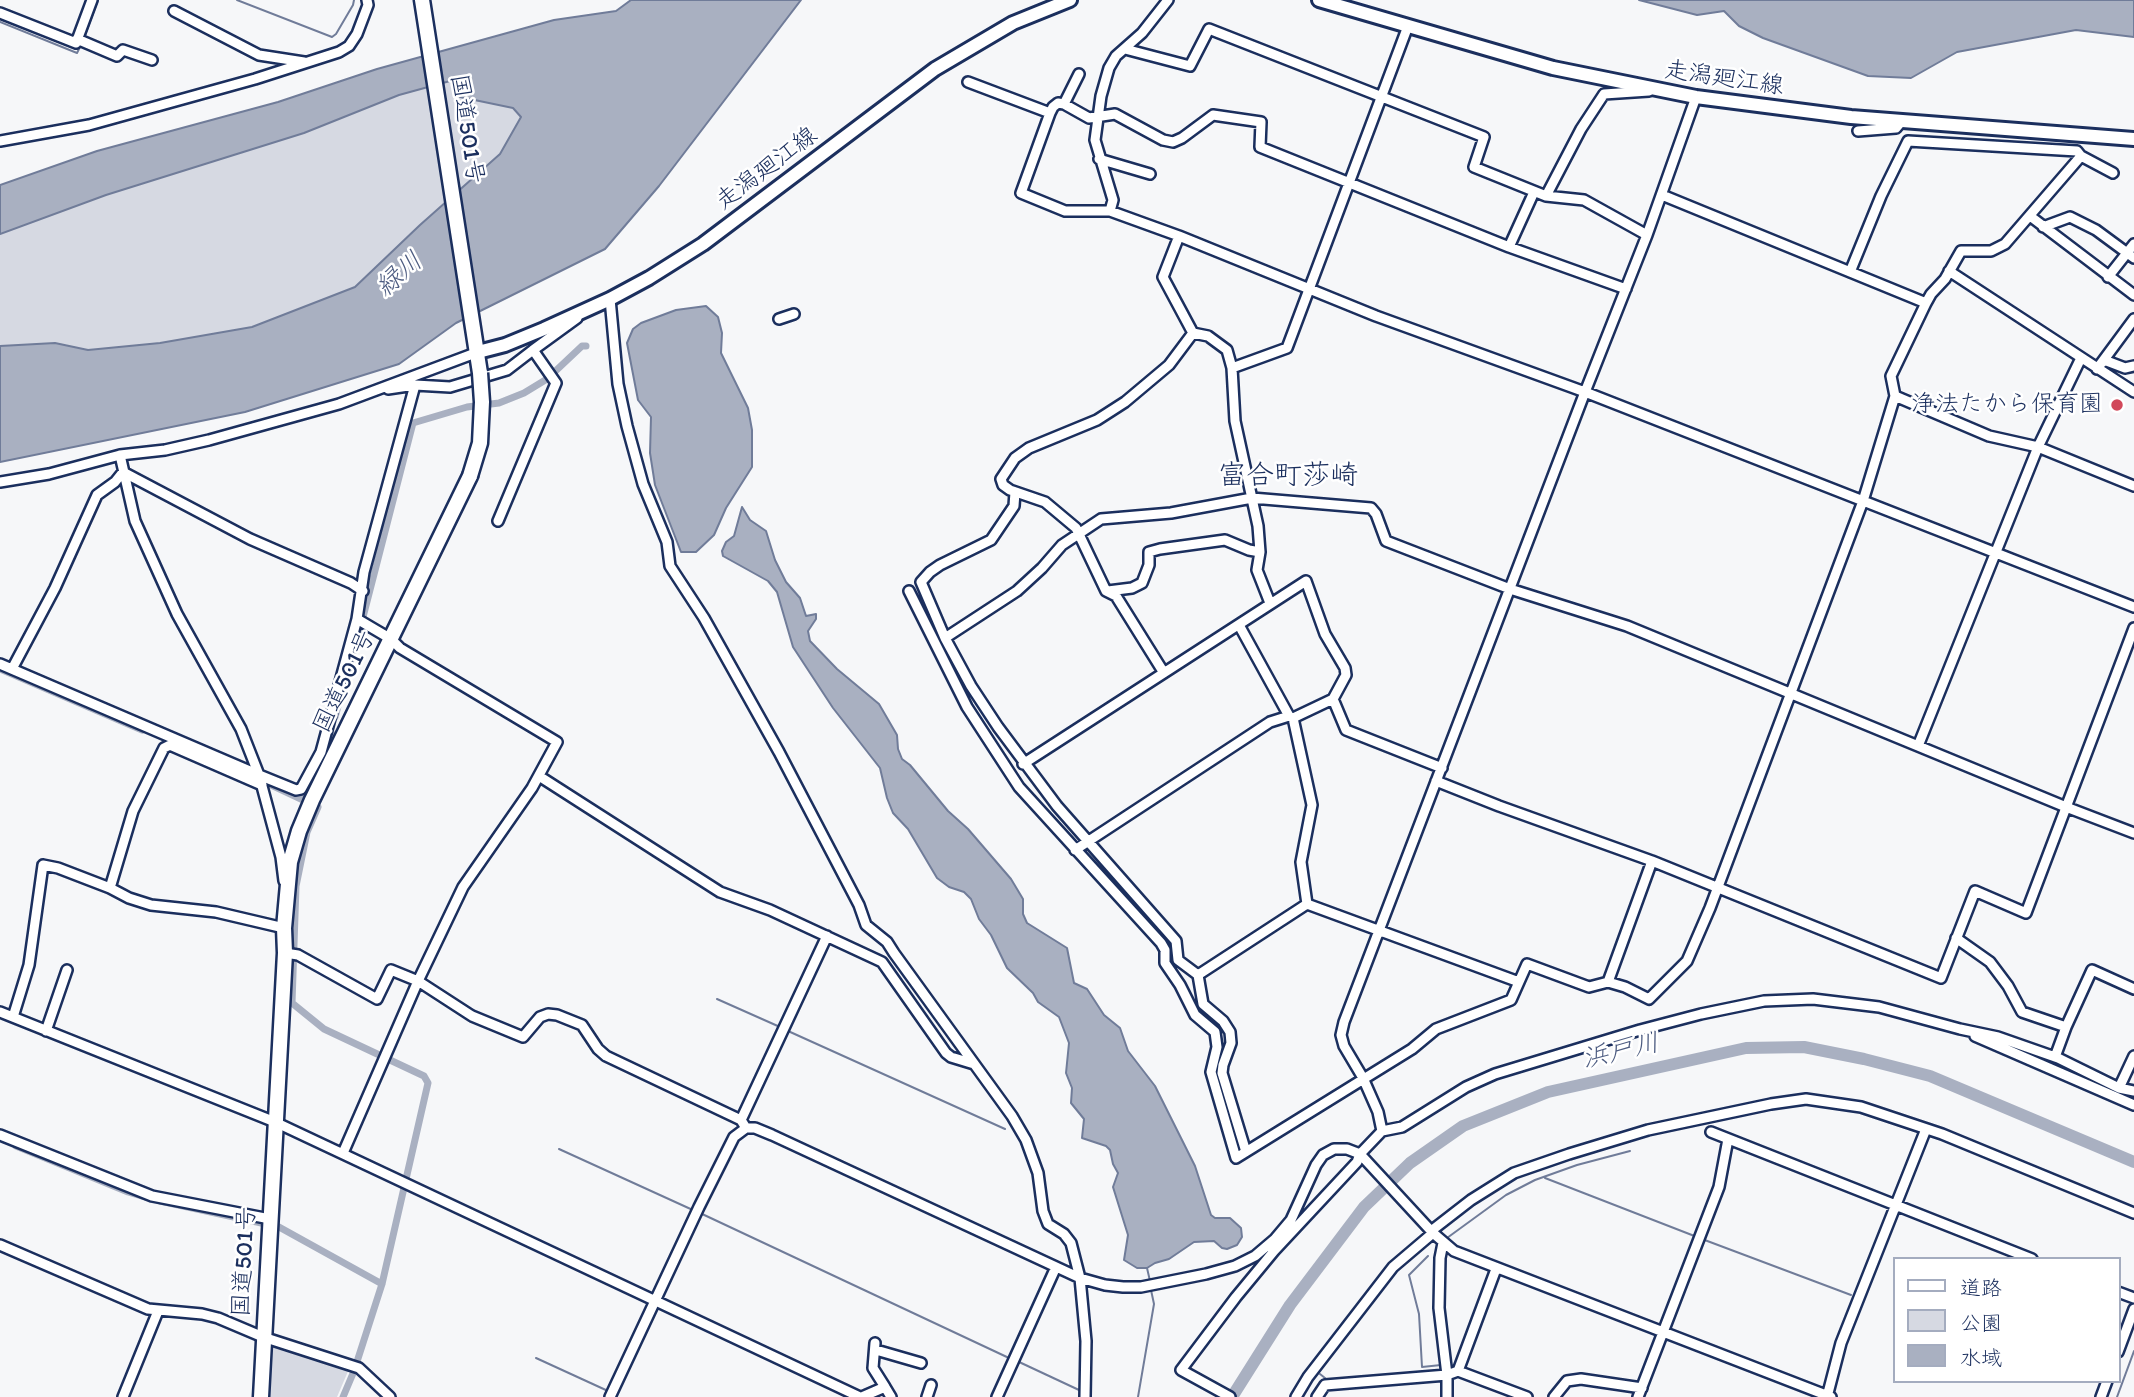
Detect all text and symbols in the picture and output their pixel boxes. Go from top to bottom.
street label: 走潟廻江線 [1663,56,1785,102]
street label: 国道501号 [443,72,489,186]
street label: 走潟廻江線 [710,121,824,217]
water label: 緑川 [370,246,430,304]
place label: 浄法たから保育園 [1911,391,2103,419]
marker: 浄法たから保育園 [2109,397,2125,413]
district label: 富合町莎崎 [1218,460,1358,494]
street label: 国道501号 [308,626,382,738]
water label: 浜戸川 [1579,1028,1663,1076]
street label: 国道501号 [228,1206,262,1318]
legend [1892,1257,2120,1383]
text: 道路 [1960,1275,2002,1300]
text: 公園 [1960,1310,2002,1335]
text: 水域 [1960,1345,2002,1370]

